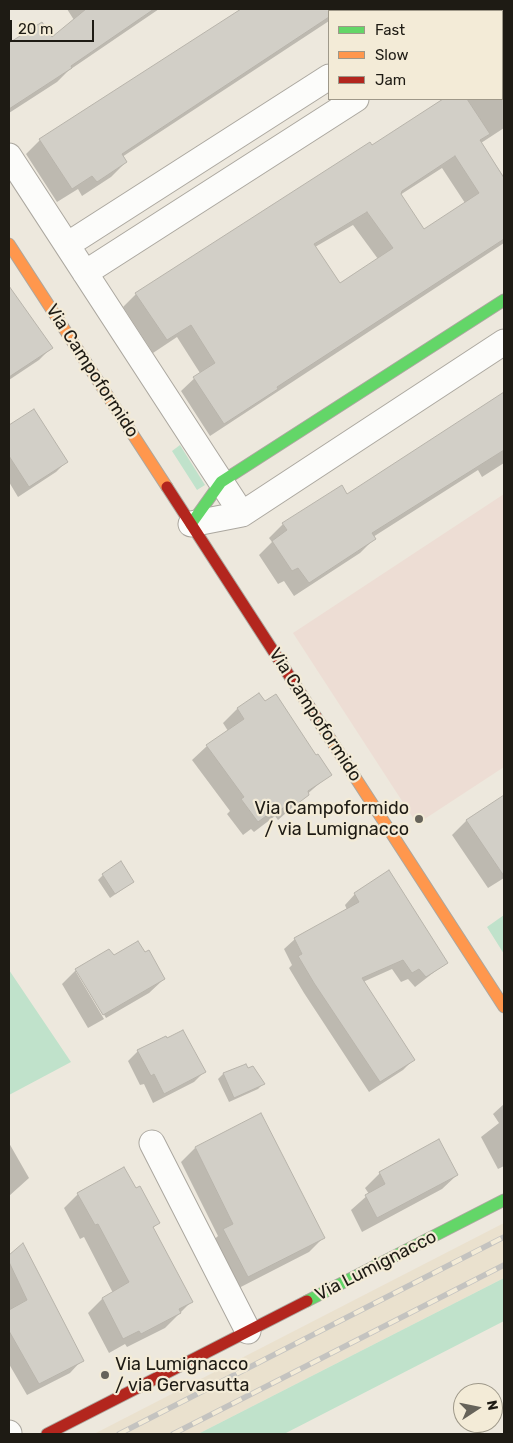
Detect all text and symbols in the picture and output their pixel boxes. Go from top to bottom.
scale bar [12,10,96,42]
legend [328,10,503,100]
text: 20 m [18,20,53,38]
text: Fast [375,21,405,39]
text: Slow [375,46,408,64]
text: Jam [375,71,406,89]
street label: Via Campoformido [41,300,143,442]
street label: Via Campoformido [264,644,366,786]
place label: Via Campoformido / via Lumignacco [254,798,409,841]
marker: Via Campoformido / via Lumignacco [413,813,425,825]
street label: Via Lumignacco [312,1226,440,1306]
place label: Via Lumignacco / via Gervasutta [115,1354,250,1396]
marker: Via Lumignacco / via Gervasutta [99,1369,111,1381]
north arrow [453,1383,503,1433]
text: N [483,1399,502,1412]

